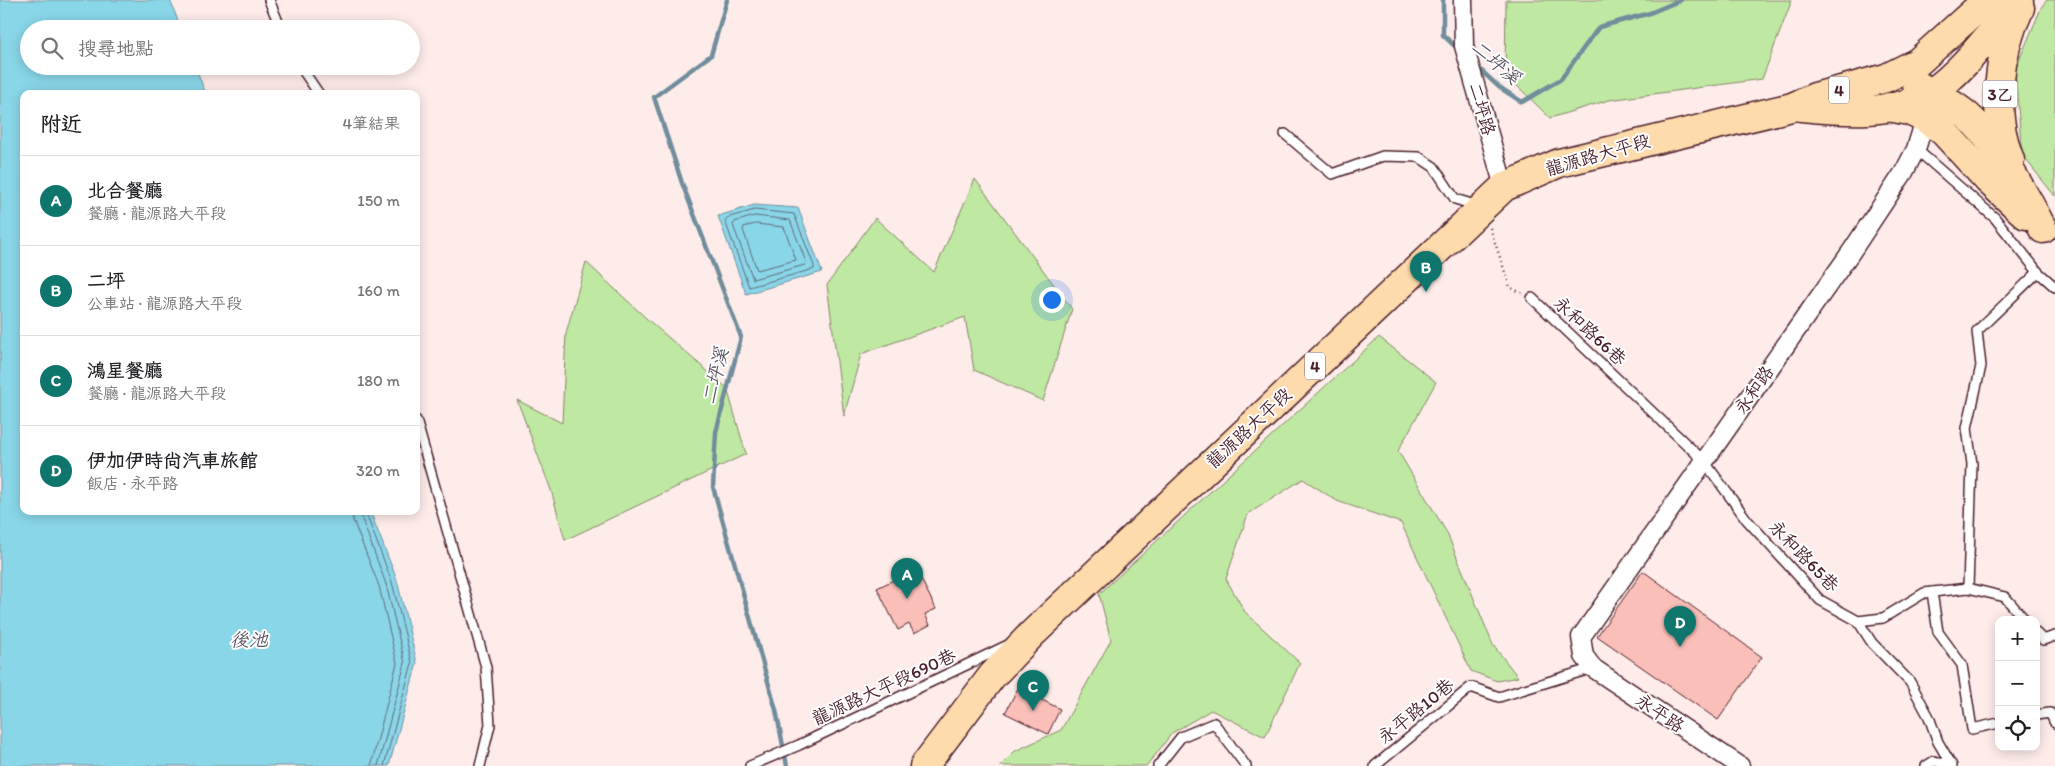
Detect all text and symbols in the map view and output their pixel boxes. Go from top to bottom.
search box [20,20,420,75]
icon: search [38,34,66,62]
water label: 二坪溪 [1467,35,1526,90]
text: 搜尋地點 [78,37,154,60]
road number: 4 [1829,76,1849,104]
street label: 二坪路 [1464,80,1500,138]
road number: 3乙 [1982,80,2018,108]
text: 附近 [40,111,82,136]
text: 4筆結果 [342,114,400,133]
street label: 龍源路大平段 [1543,130,1653,180]
text: 北合餐廳 [87,179,163,202]
text: A [51,191,61,210]
text: 150 m [357,191,400,210]
text: 餐廳 · 龍源路大平段 [87,204,226,223]
pin: B [1410,251,1442,292]
text: 二坪 [87,269,125,292]
text: B [51,281,61,300]
text: 160 m [357,281,400,300]
your location [1039,287,1065,313]
street label: 永和路66巷 [1549,292,1631,370]
text: 公車站 · 龍源路大平段 [87,294,242,313]
water label: 二坪溪 [697,345,733,406]
road number: 4 [1305,352,1325,380]
text: 鴻星餐廳 [87,359,163,382]
street label: 永和路 [1730,362,1778,418]
text: C [51,371,61,390]
text: 180 m [357,371,400,390]
street label: 龍源路大平段 [1202,383,1296,473]
text: 餐廳 · 龍源路大平段 [87,384,226,403]
text: 伊加伊時尚汽車旅館 [87,449,258,472]
text: D [51,461,61,480]
text: 320 m [356,461,400,480]
text: 飯店 · 永平路 [87,474,178,493]
street label: 永和路65巷 [1764,516,1844,596]
pin: A [891,558,923,599]
pin: D [1664,606,1696,647]
map controls [1995,616,2040,751]
button: + [1995,616,2040,661]
water label: 後池 [230,628,269,651]
street label: 龍源路大平段690巷 [809,644,959,730]
button: − [1995,661,2040,706]
pin: C [1017,670,1049,711]
street label: 永平路10巷 [1374,674,1458,748]
street label: 永平路 [1631,689,1689,737]
button: locate [1995,706,2040,751]

